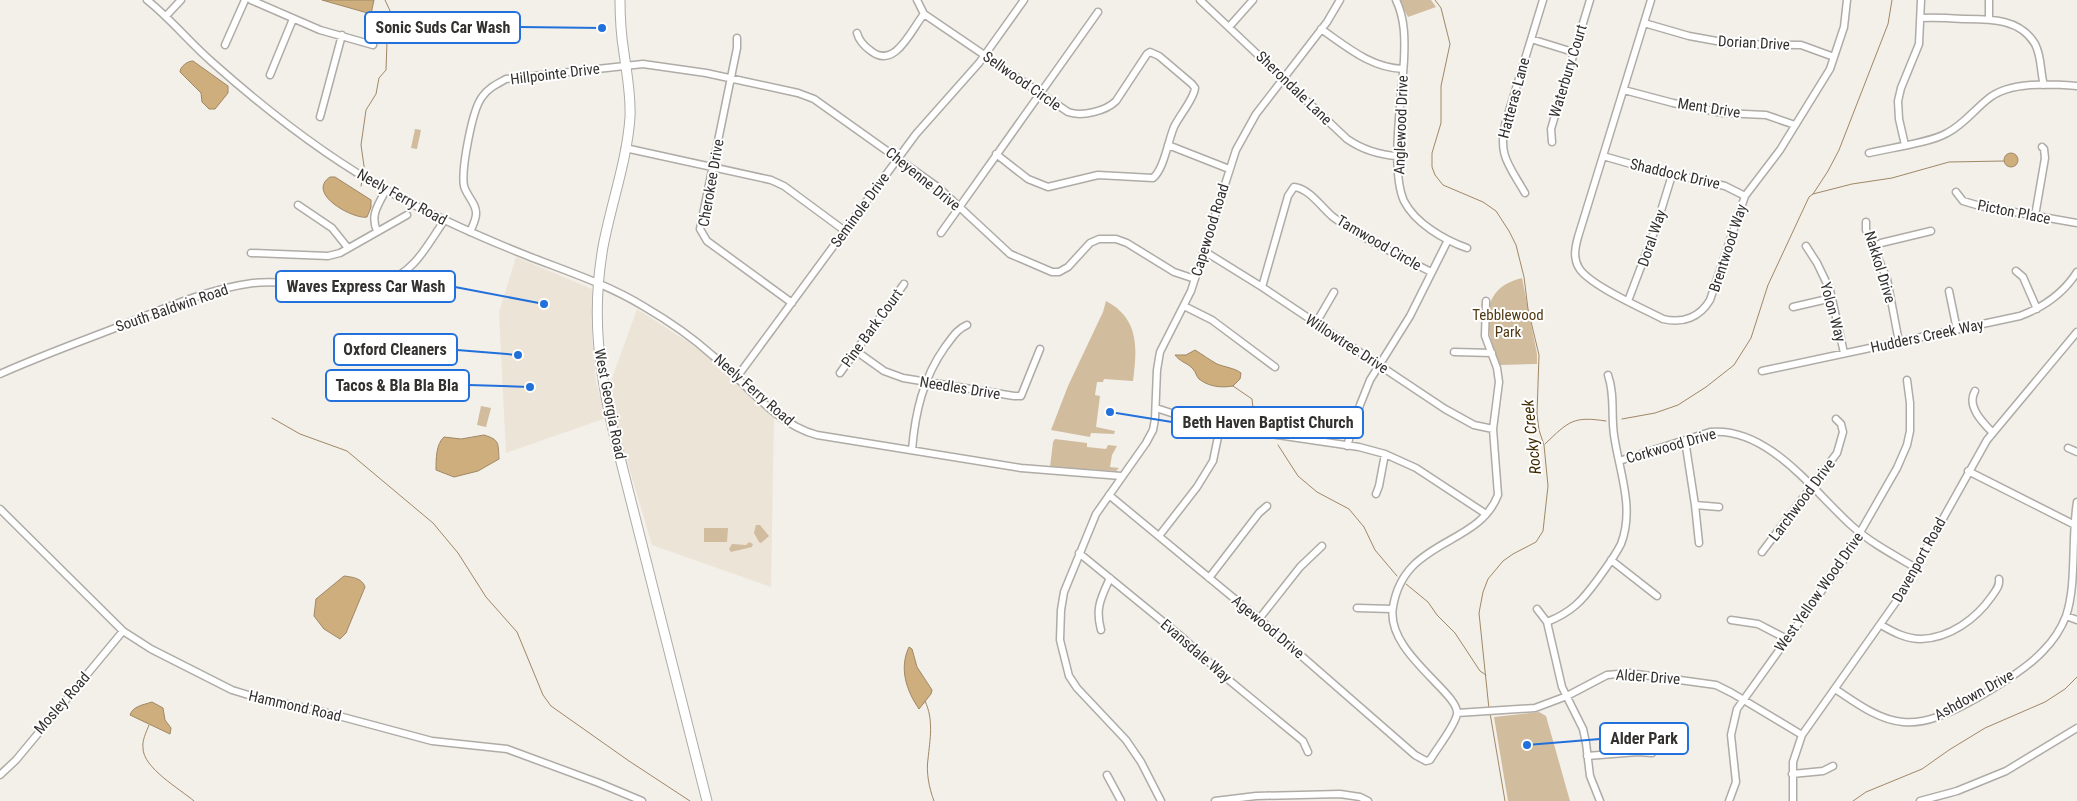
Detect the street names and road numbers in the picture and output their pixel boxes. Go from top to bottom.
street label: Waterbury Court [1545,22,1591,120]
street label: Dorian Drive [1718,32,1790,54]
street label: Sellwood Circle [979,47,1065,115]
street label: Sherondale Lane [1252,47,1336,129]
street label: Hatteras Lane [1495,56,1533,140]
street label: Hillpointe Drive [509,60,601,88]
street label: Anglewood Drive [1390,75,1412,175]
street label: Ment Drive [1676,94,1742,122]
street label: Cherokee Drive [694,138,728,228]
street label: Cheyenne Drive [882,143,964,215]
street label: Shaddock Drive [1628,155,1722,193]
street label: Neely Ferry Road [354,165,450,229]
street label: Seminole Drive [827,169,893,251]
street label: Capewood Road [1187,181,1233,279]
street label: Picton Place [1976,196,2052,228]
street label: Brentwood Way [1705,202,1751,294]
street label: Doral Way [1634,207,1670,269]
street label: Tamwood Circle [1333,211,1425,275]
street label: Nakkol Drive [1861,229,1899,305]
street label: South Baldwin Road [113,280,231,336]
street label: Yolon Way [1816,280,1850,344]
street label: Pine Bark Court [838,285,906,371]
street label: Willowtree Drive [1302,310,1392,378]
street label: Hudders Creek Way [1869,315,1985,357]
street label: West Georgia Road [590,347,630,461]
street label: Neely Ferry Road [710,351,798,429]
street label: Needles Drive [918,373,1002,403]
street label: Corkwood Drive [1624,425,1718,467]
street label: Larchwood Drive [1765,455,1839,545]
street label: Davenport Road [1888,514,1950,606]
street label: West Yellow Wood Drive [1771,529,1867,655]
street label: Agewood Drive [1228,592,1308,662]
street label: Evansdale Way [1157,615,1235,687]
street label: Alder Drive [1615,666,1681,688]
street label: Ashdown Drive [1931,666,2017,724]
street label: Mosley Road [30,668,94,738]
street label: Hammond Road [247,687,343,725]

